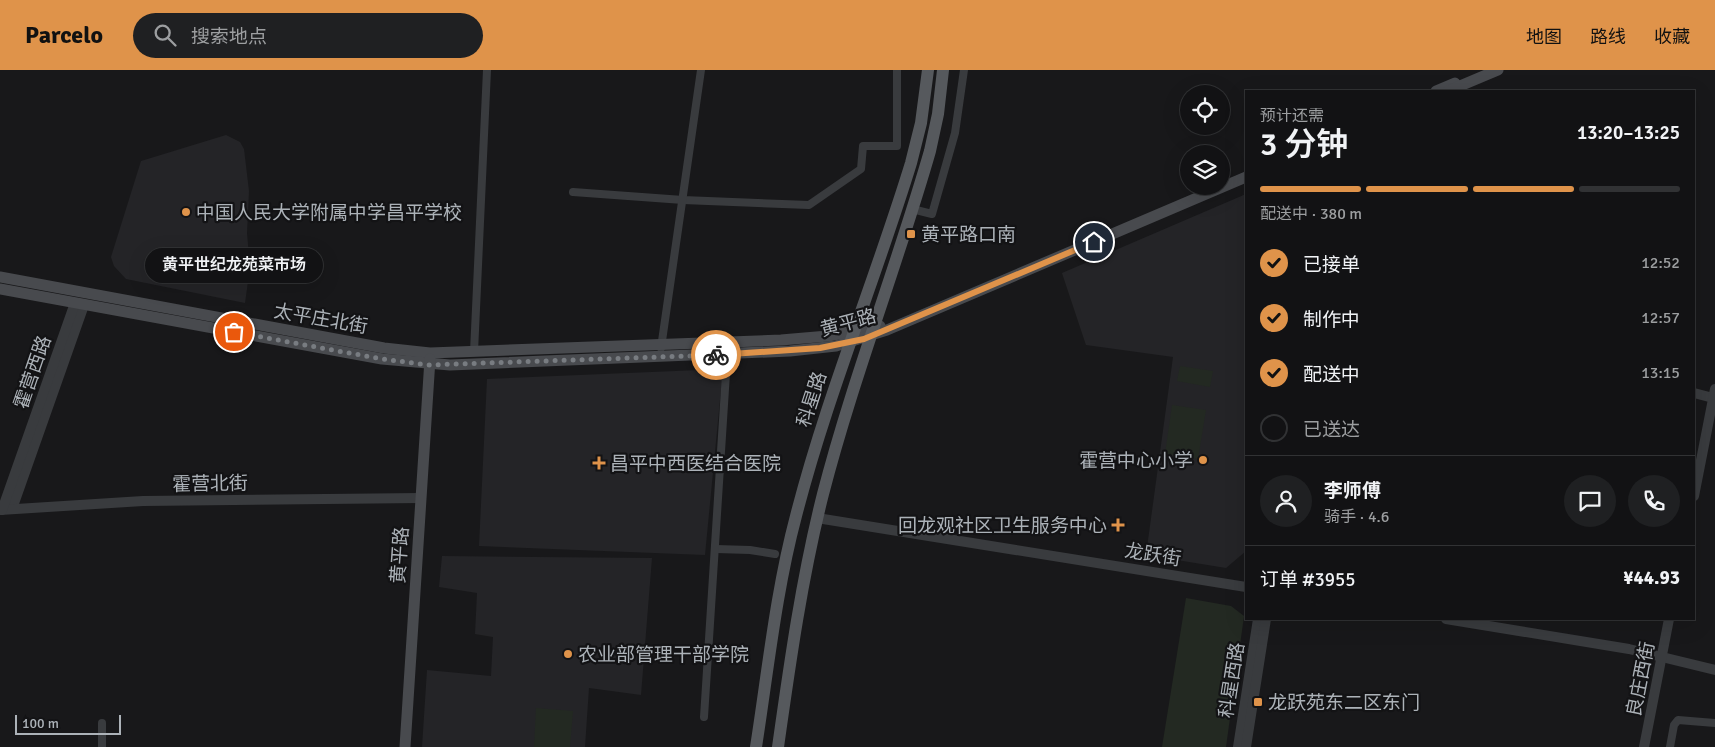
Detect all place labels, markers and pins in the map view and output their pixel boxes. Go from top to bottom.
place label: 中国人民大学附属中学昌平学校 [196,201,462,225]
marker: 中国人民大学附属中学昌平学校 [180,206,192,218]
pin [1073,221,1115,263]
place label: 黄平路口南 [921,223,1016,247]
marker: 黄平路口南 [905,228,917,240]
callout: 黄平世纪龙苑菜市场 [145,247,323,282]
pin [213,311,255,353]
place label: 霍营中心小学 [1079,449,1193,473]
place label: 昌平中西医结合医院 [610,452,781,476]
marker: 霍营中心小学 [1197,454,1209,466]
marker: 昌平中西医结合医院 [592,456,606,470]
place label: 回龙观社区卫生服务中心 [898,514,1107,538]
marker: 回龙观社区卫生服务中心 [1111,518,1125,532]
place label: 农业部管理干部学院 [578,643,749,667]
marker: 农业部管理干部学院 [562,648,574,660]
place label: 龙跃苑东二区东门 [1268,691,1420,715]
marker: 龙跃苑东二区东门 [1252,696,1264,708]

